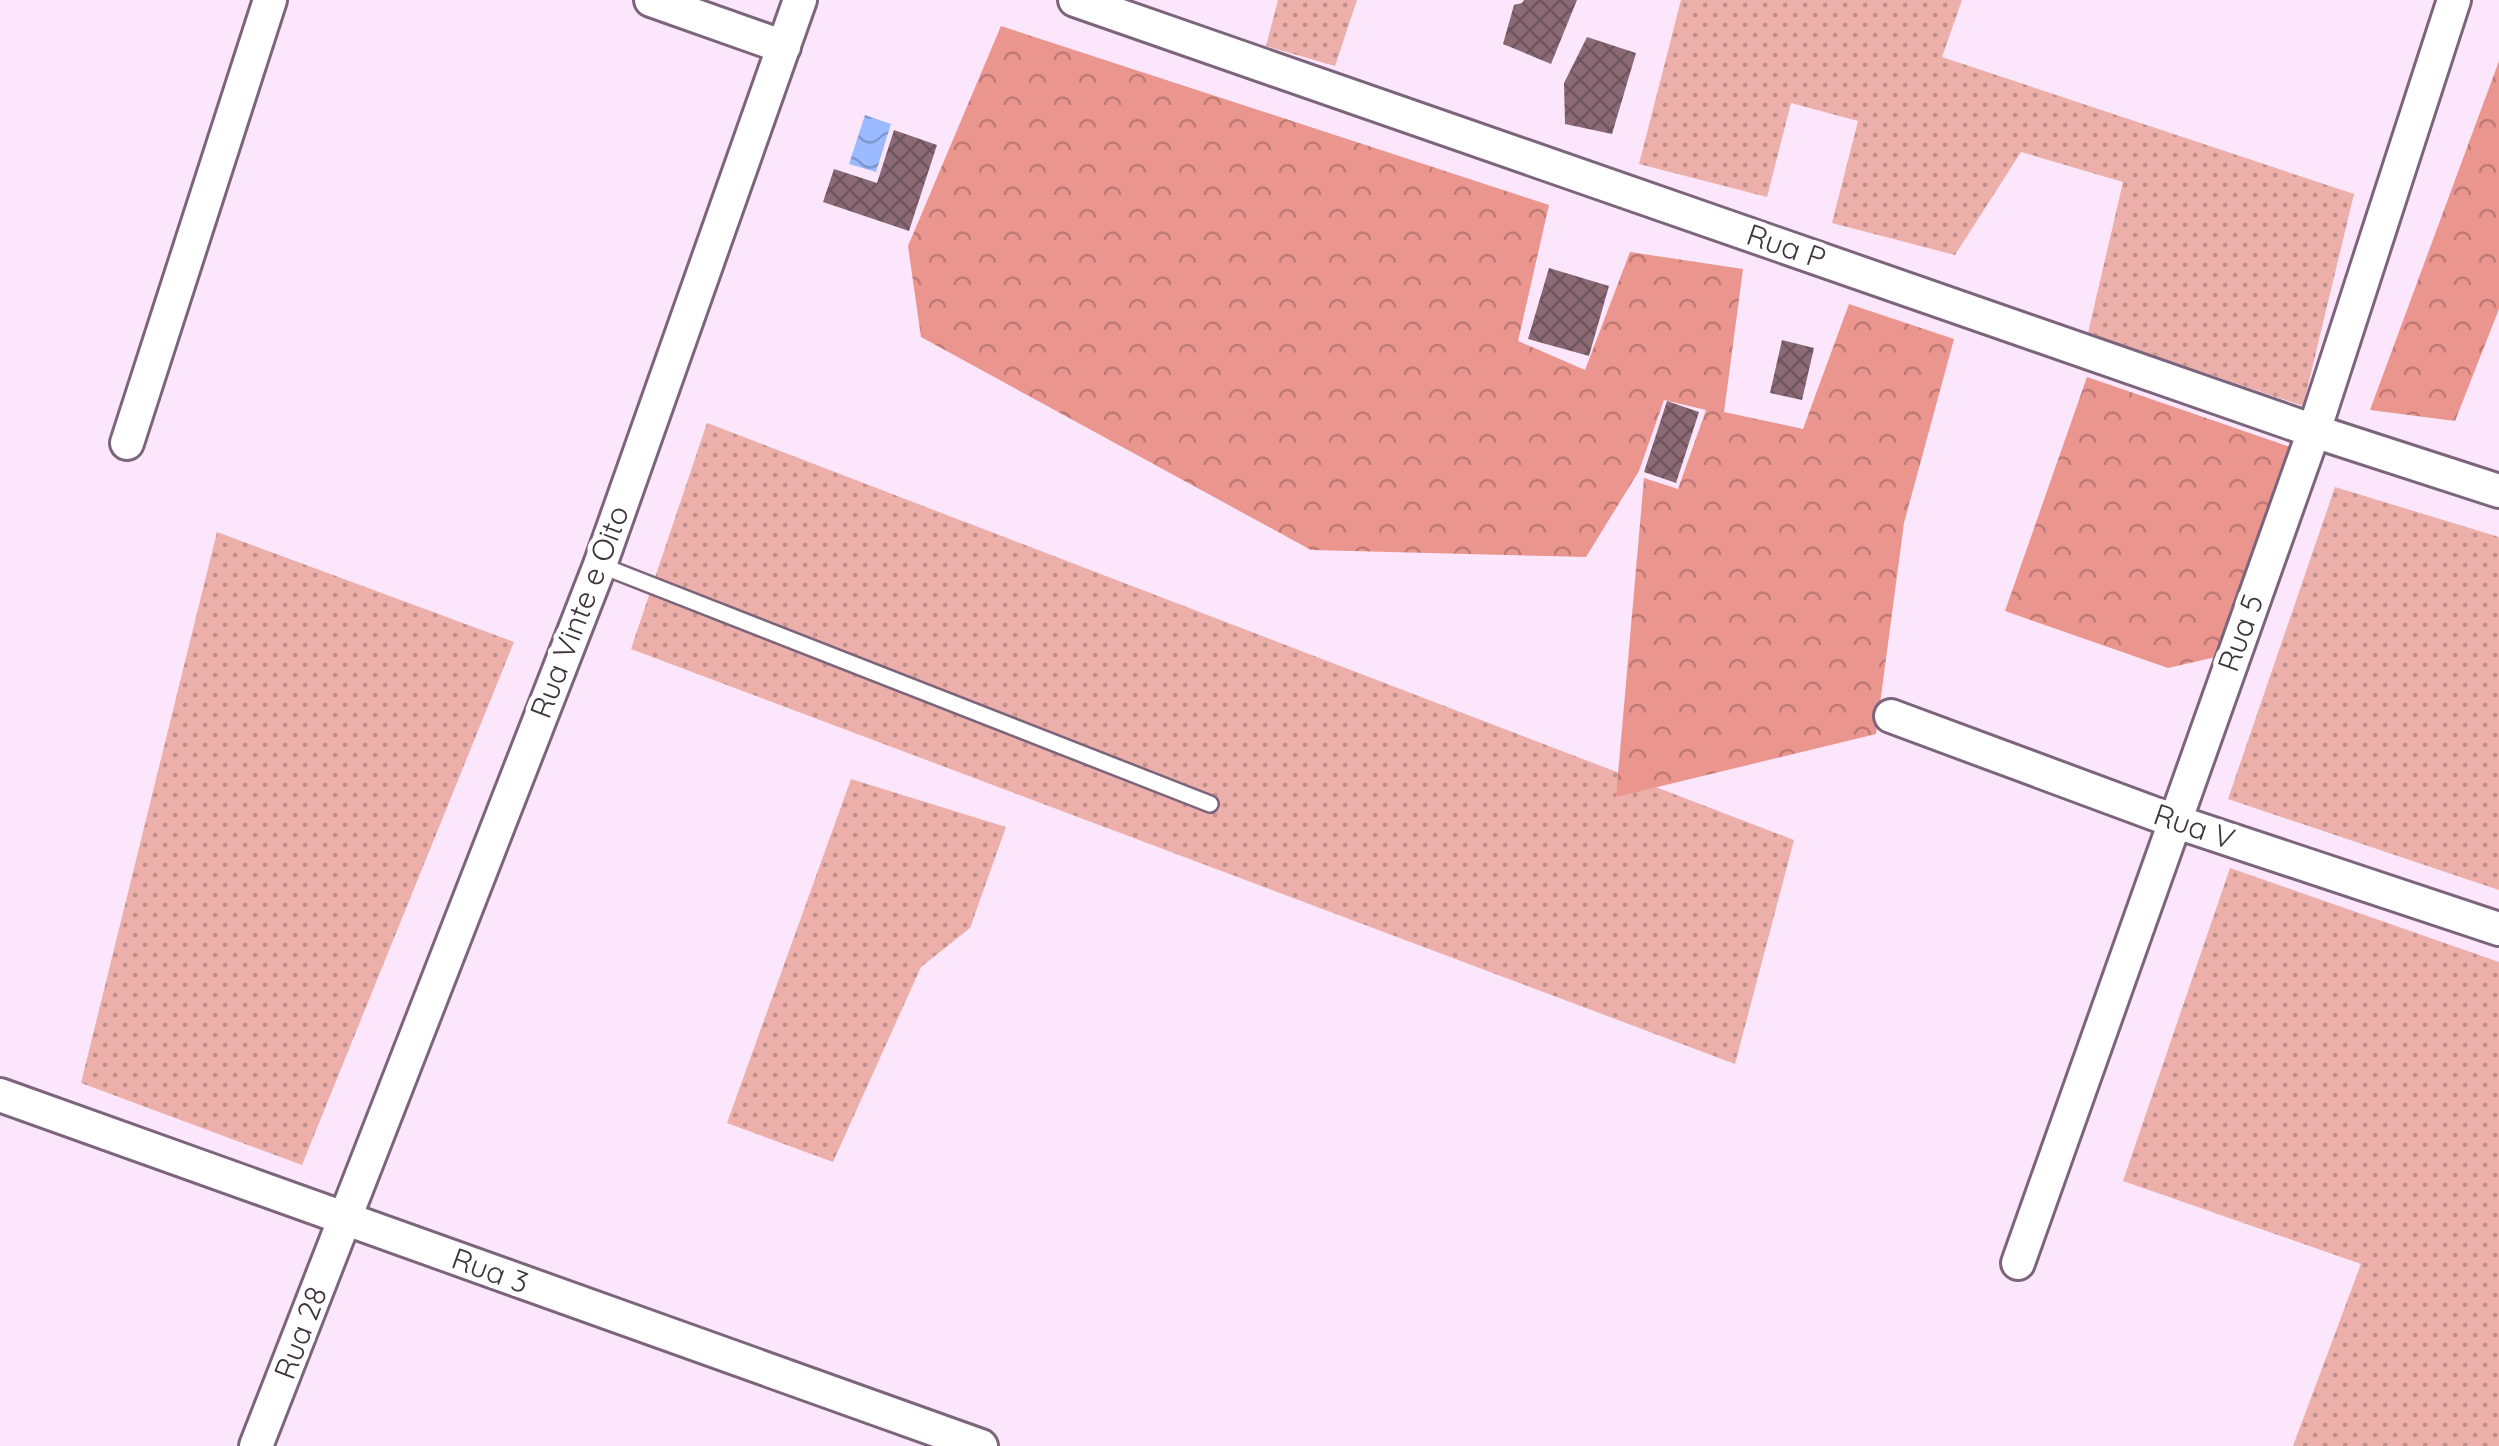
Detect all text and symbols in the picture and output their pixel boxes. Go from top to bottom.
street label: Rua P [1742,215,1831,277]
street label: Rua Vinte e Oito [521,500,637,723]
street label: Rua 5 [2209,589,2272,677]
street label: Rua V [2149,795,2240,858]
street label: Rua 3 [447,1239,534,1301]
street label: Rua 28 [265,1281,335,1384]

